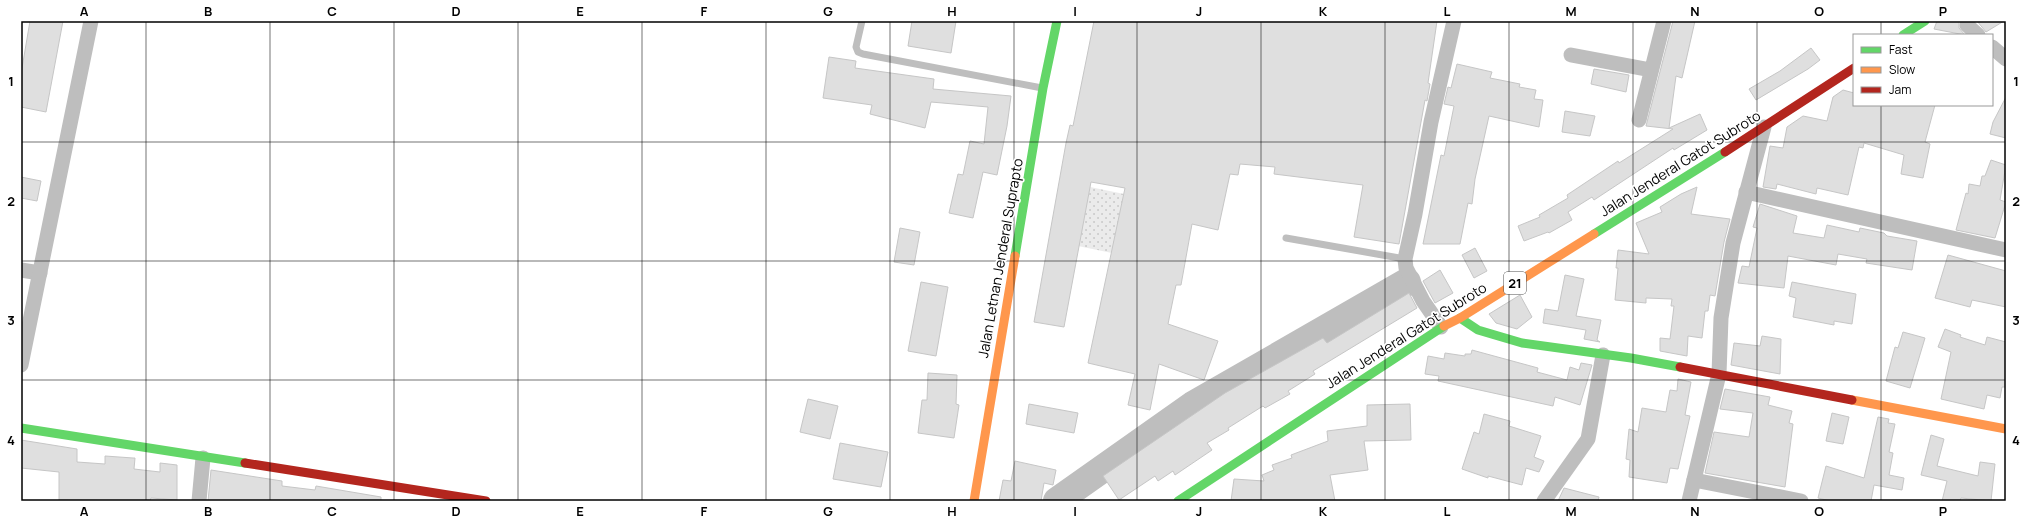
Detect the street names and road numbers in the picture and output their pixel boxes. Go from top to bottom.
street label: Jalan Jenderal Gatot Subroto [1596,106,1764,220]
street label: Jalan Letnan Jenderal Suprapto [973,157,1027,359]
road number: 21 [1504,272,1526,294]
street label: Jalan Jenderal Gatot Subroto [1322,278,1490,392]

